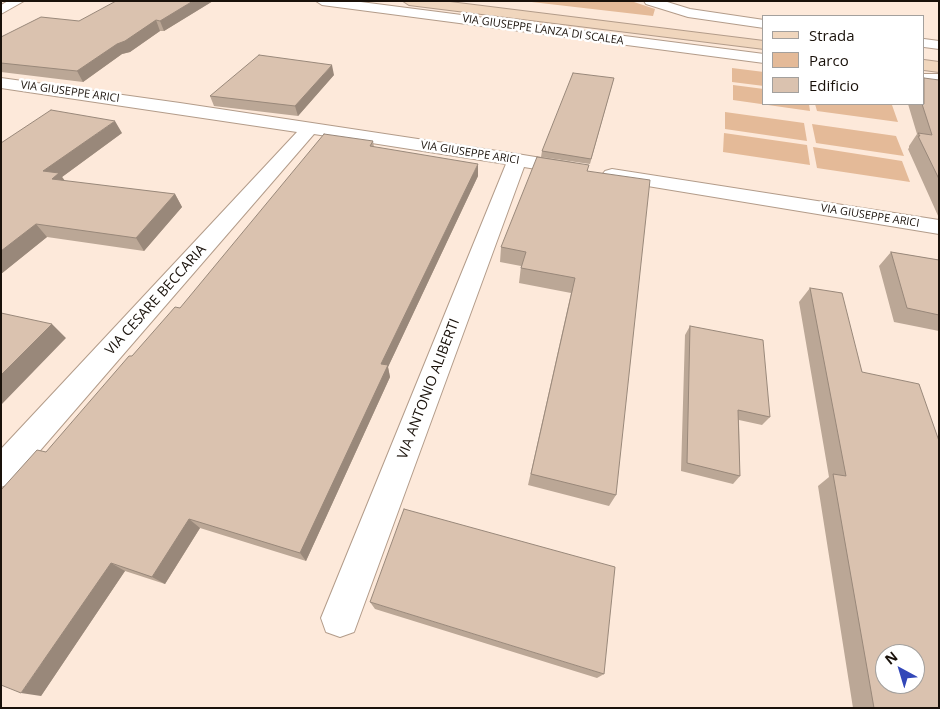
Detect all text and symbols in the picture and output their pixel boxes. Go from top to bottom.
street label: VIA GIUSEPPE LANZA DI SCALEA [462,12,624,48]
legend [762,15,925,105]
text: Strada [809,25,855,45]
text: Parco [809,50,849,70]
text: Edificio [809,75,859,95]
street label: VIA GIUSEPPE ARICI [20,79,120,105]
street label: VIA GIUSEPPE ARICI [420,139,520,167]
street label: VIA GIUSEPPE ARICI [820,202,920,230]
street label: VIA CESARE BECCARIA [102,241,210,359]
street label: VIA ANTONIO ALIBERTI [394,316,464,462]
north arrow [875,644,925,694]
text: N [880,647,901,669]

